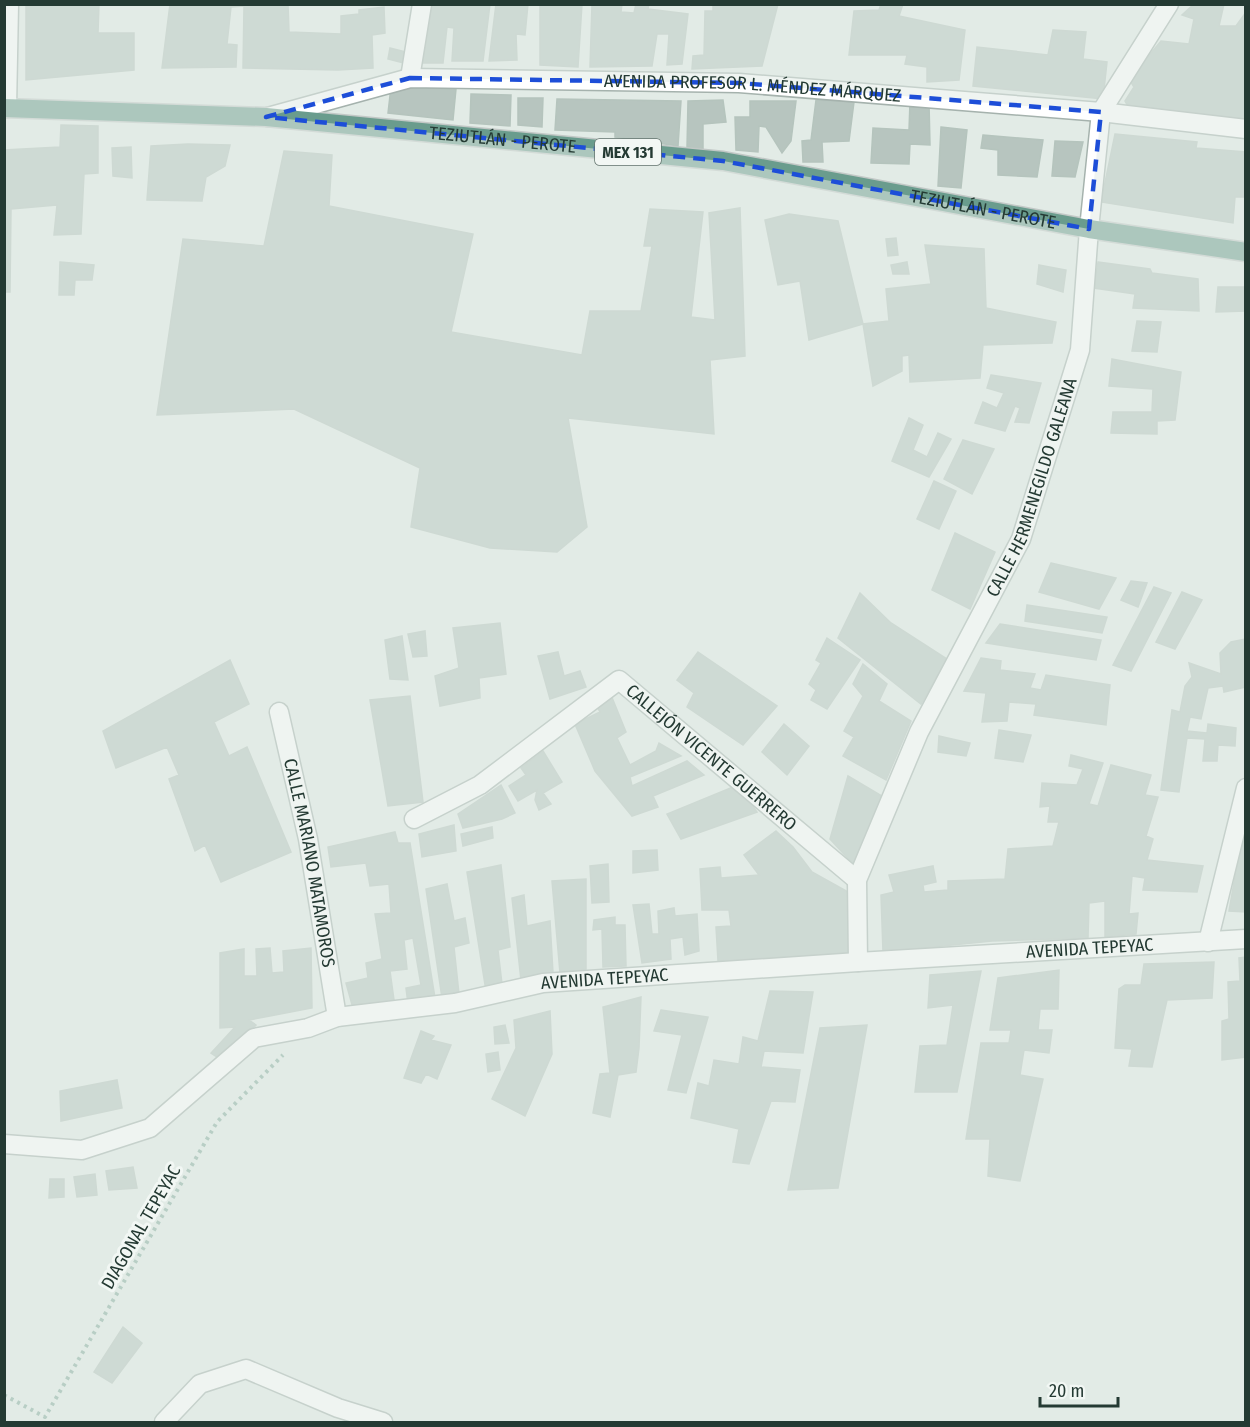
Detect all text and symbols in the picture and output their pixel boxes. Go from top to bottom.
street label: AVENIDA PROFESOR L. MÉNDEZ MÁRQUEZ [604,70,902,107]
street label: TEZIUTLÁN - PEROTE [428,122,577,158]
road number: MEX 131 [595,139,661,165]
street label: TEZIUTLÁN - PEROTE [909,185,1058,234]
street label: CALLE HERMENEGILDO GALEANA [981,375,1082,601]
street label: CALLEJÓN VICENTE GUERRERO [621,680,801,836]
street label: CALLE MARIANO MATAMOROS [279,756,340,969]
street label: AVENIDA TEPEYAC [1025,934,1154,963]
street label: AVENIDA TEPEYAC [540,964,669,994]
street label: DIAGONAL TEPEYAC [97,1161,185,1293]
scale bar [1040,1370,1118,1408]
text: 20 m [1049,1380,1084,1402]

